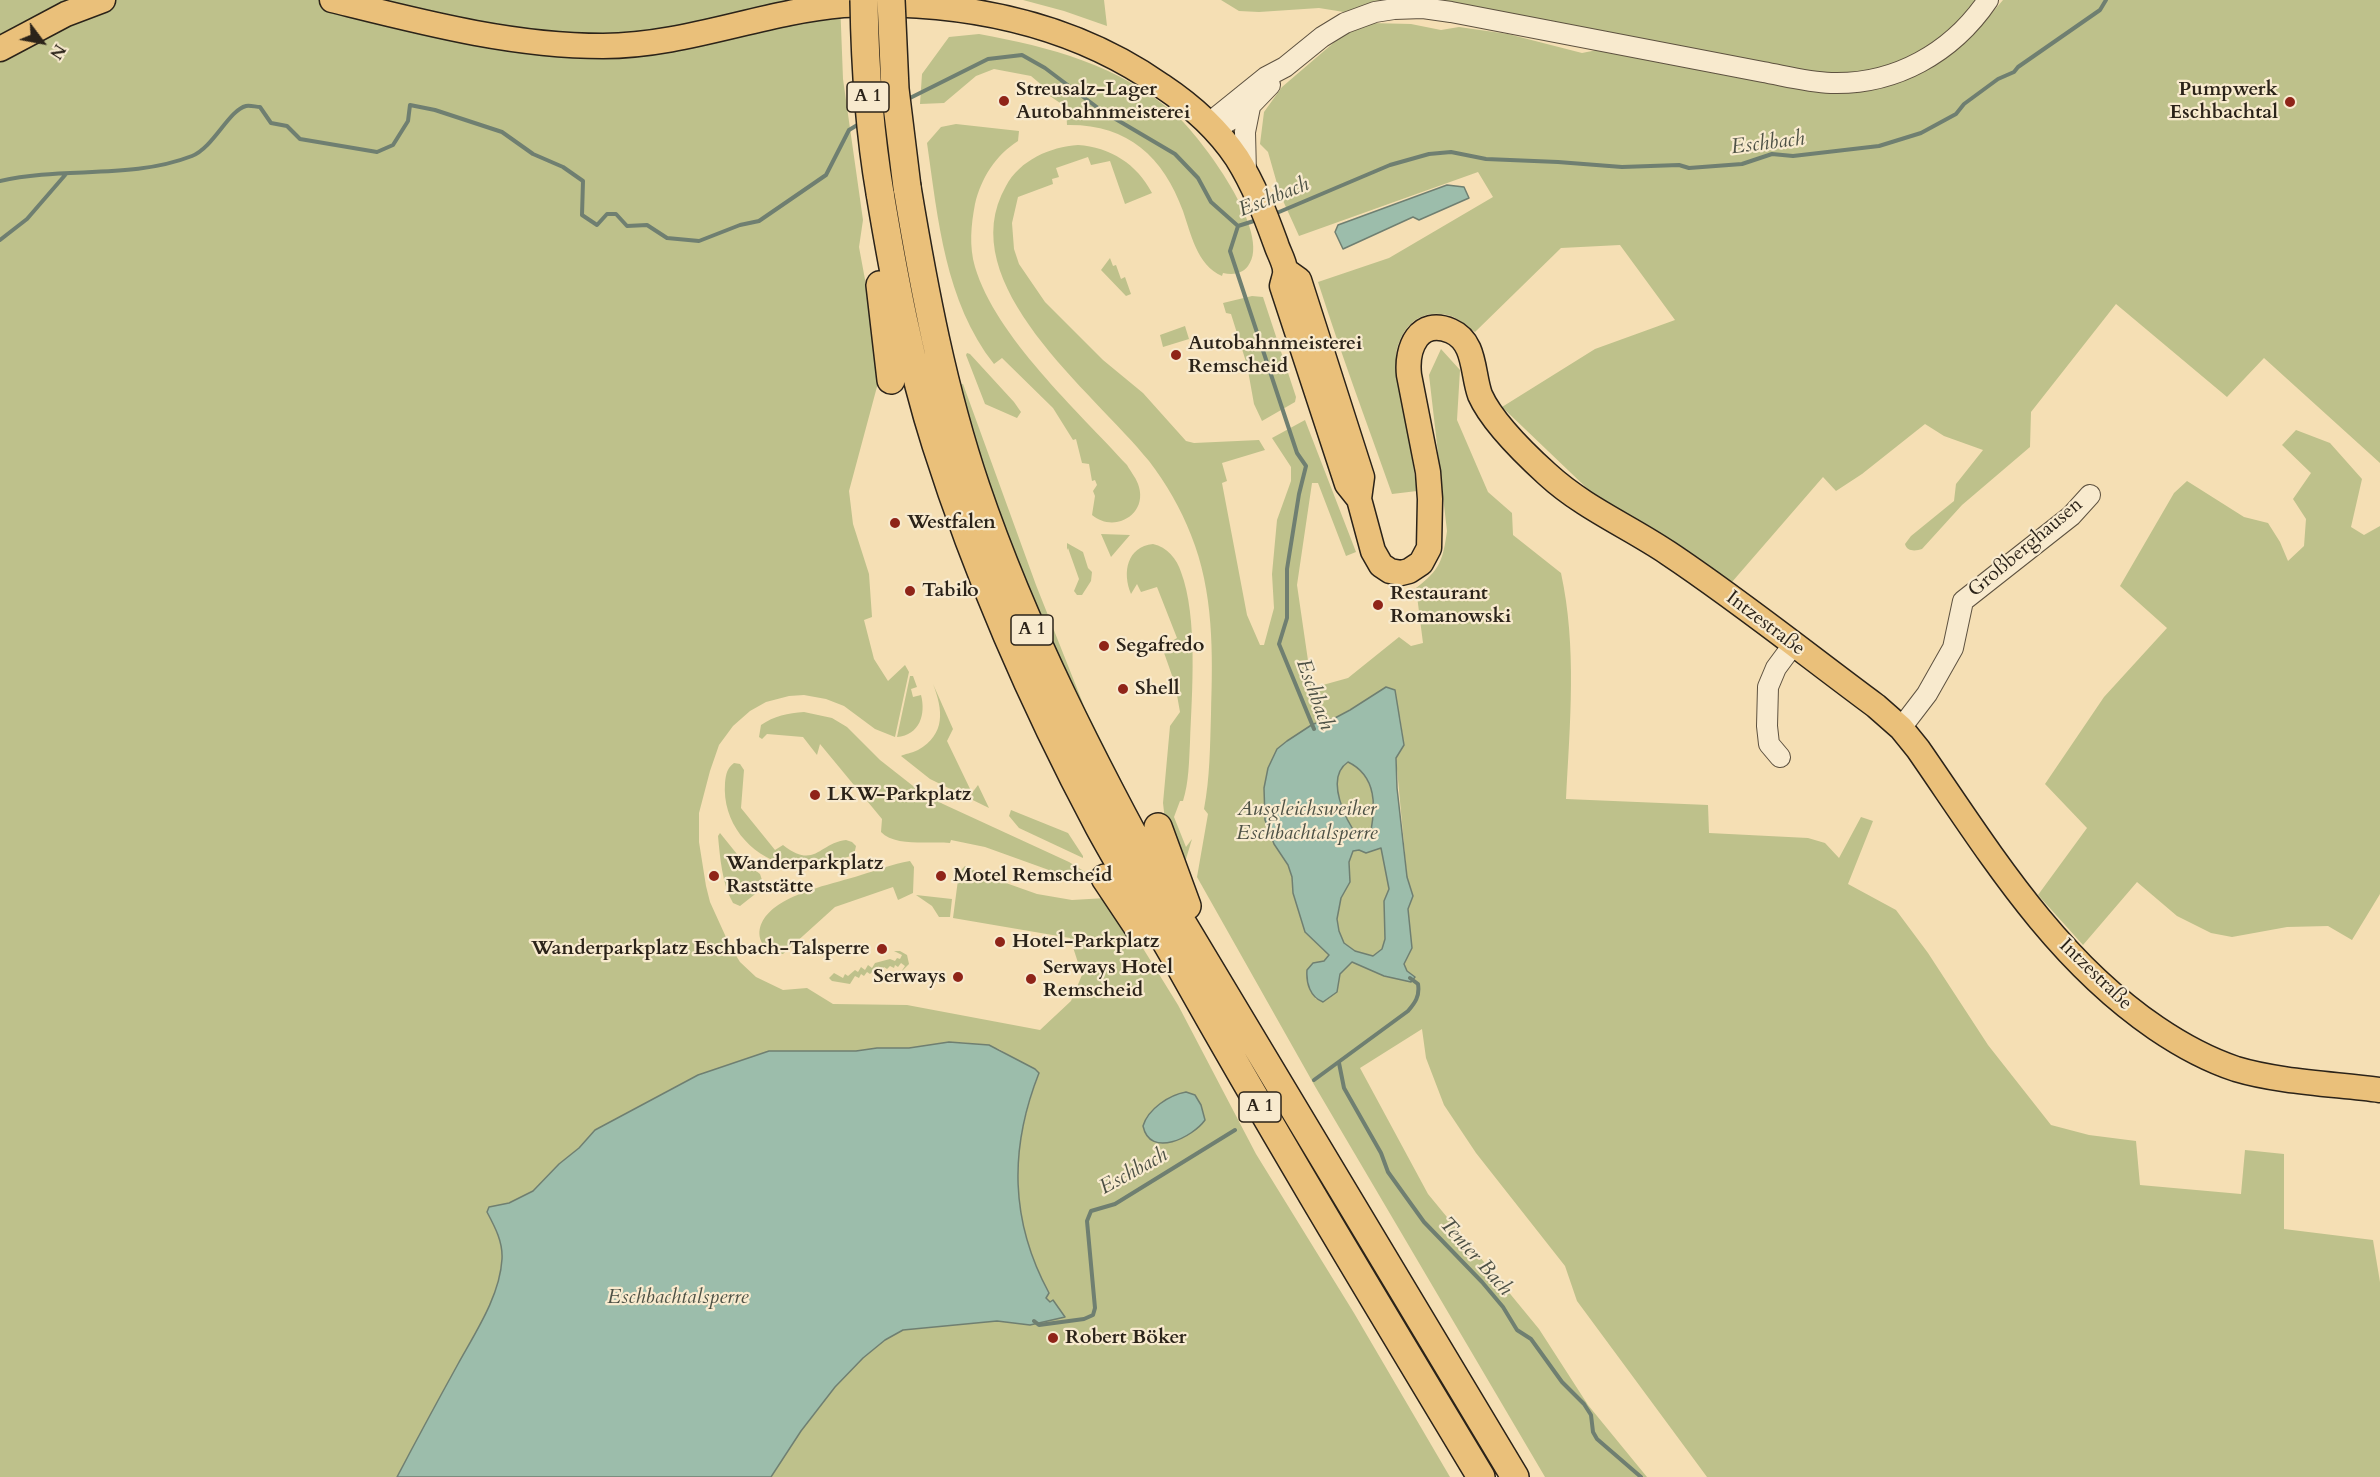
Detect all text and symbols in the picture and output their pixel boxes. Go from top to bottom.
north arrow [12,12,72,72]
text: N [44,40,70,63]
place label: Streusalz-Lager Autobahnmeisterei [1016,78,1190,125]
place label: Pumpwerk Eschbachtal [2169,78,2278,125]
road number: A 1 [847,82,889,112]
marker: Streusalz-Lager Autobahnmeisterei [997,94,1011,108]
marker: Pumpwerk Eschbachtal [2283,95,2297,109]
water label: Eschbach [1730,127,1806,161]
water label: Eschbach [1235,173,1313,223]
place label: Autobahnmeisterei Remscheid [1188,332,1362,379]
marker: Autobahnmeisterei Remscheid [1169,348,1183,362]
street label: Großberghausen [1964,493,2088,603]
place label: Westfalen [907,511,996,535]
marker: Westfalen [888,516,902,530]
place label: Tabilo [922,579,979,603]
place label: Restaurant Romanowski [1390,582,1511,629]
marker: Tabilo [903,584,917,598]
street label: Intzestraße [1721,587,1809,661]
marker: Restaurant Romanowski [1371,598,1385,612]
road number: A 1 [1011,615,1053,645]
place label: Segafredo [1116,634,1204,658]
marker: Segafredo [1097,639,1111,653]
water label: Eschbach [1290,656,1338,734]
place label: Shell [1135,677,1180,701]
marker: Shell [1116,682,1130,696]
place label: LKW-Parkplatz [827,783,972,807]
marker: LKW-Parkplatz [808,788,822,802]
water label: Ausgleichsweiher Eschbachtalsperre [1236,797,1378,847]
place label: Wanderparkplatz Raststätte [726,852,883,899]
place label: Motel Remscheid [953,864,1112,888]
marker: Wanderparkplatz Raststätte [707,869,721,883]
marker: Motel Remscheid [934,869,948,883]
place label: Hotel-Parkplatz [1012,930,1160,954]
street label: Intzestraße [2053,934,2137,1016]
marker: Hotel-Parkplatz [993,935,1007,949]
place label: Wanderparkplatz Eschbach-Talsperre [531,937,870,961]
marker: Wanderparkplatz Eschbach-Talsperre [875,942,889,956]
place label: Serways Hotel Remscheid [1043,956,1173,1003]
place label: Serways [873,965,946,989]
marker: Serways [951,970,965,984]
marker: Serways Hotel Remscheid [1024,972,1038,986]
road number: A 1 [1239,1092,1281,1122]
water label: Eschbach [1096,1143,1172,1201]
water label: Tenter Bach [1433,1212,1517,1302]
water label: Eschbachtalsperre [607,1285,749,1311]
place label: Robert Böker [1065,1326,1187,1350]
marker: Robert Böker [1046,1331,1060,1345]

